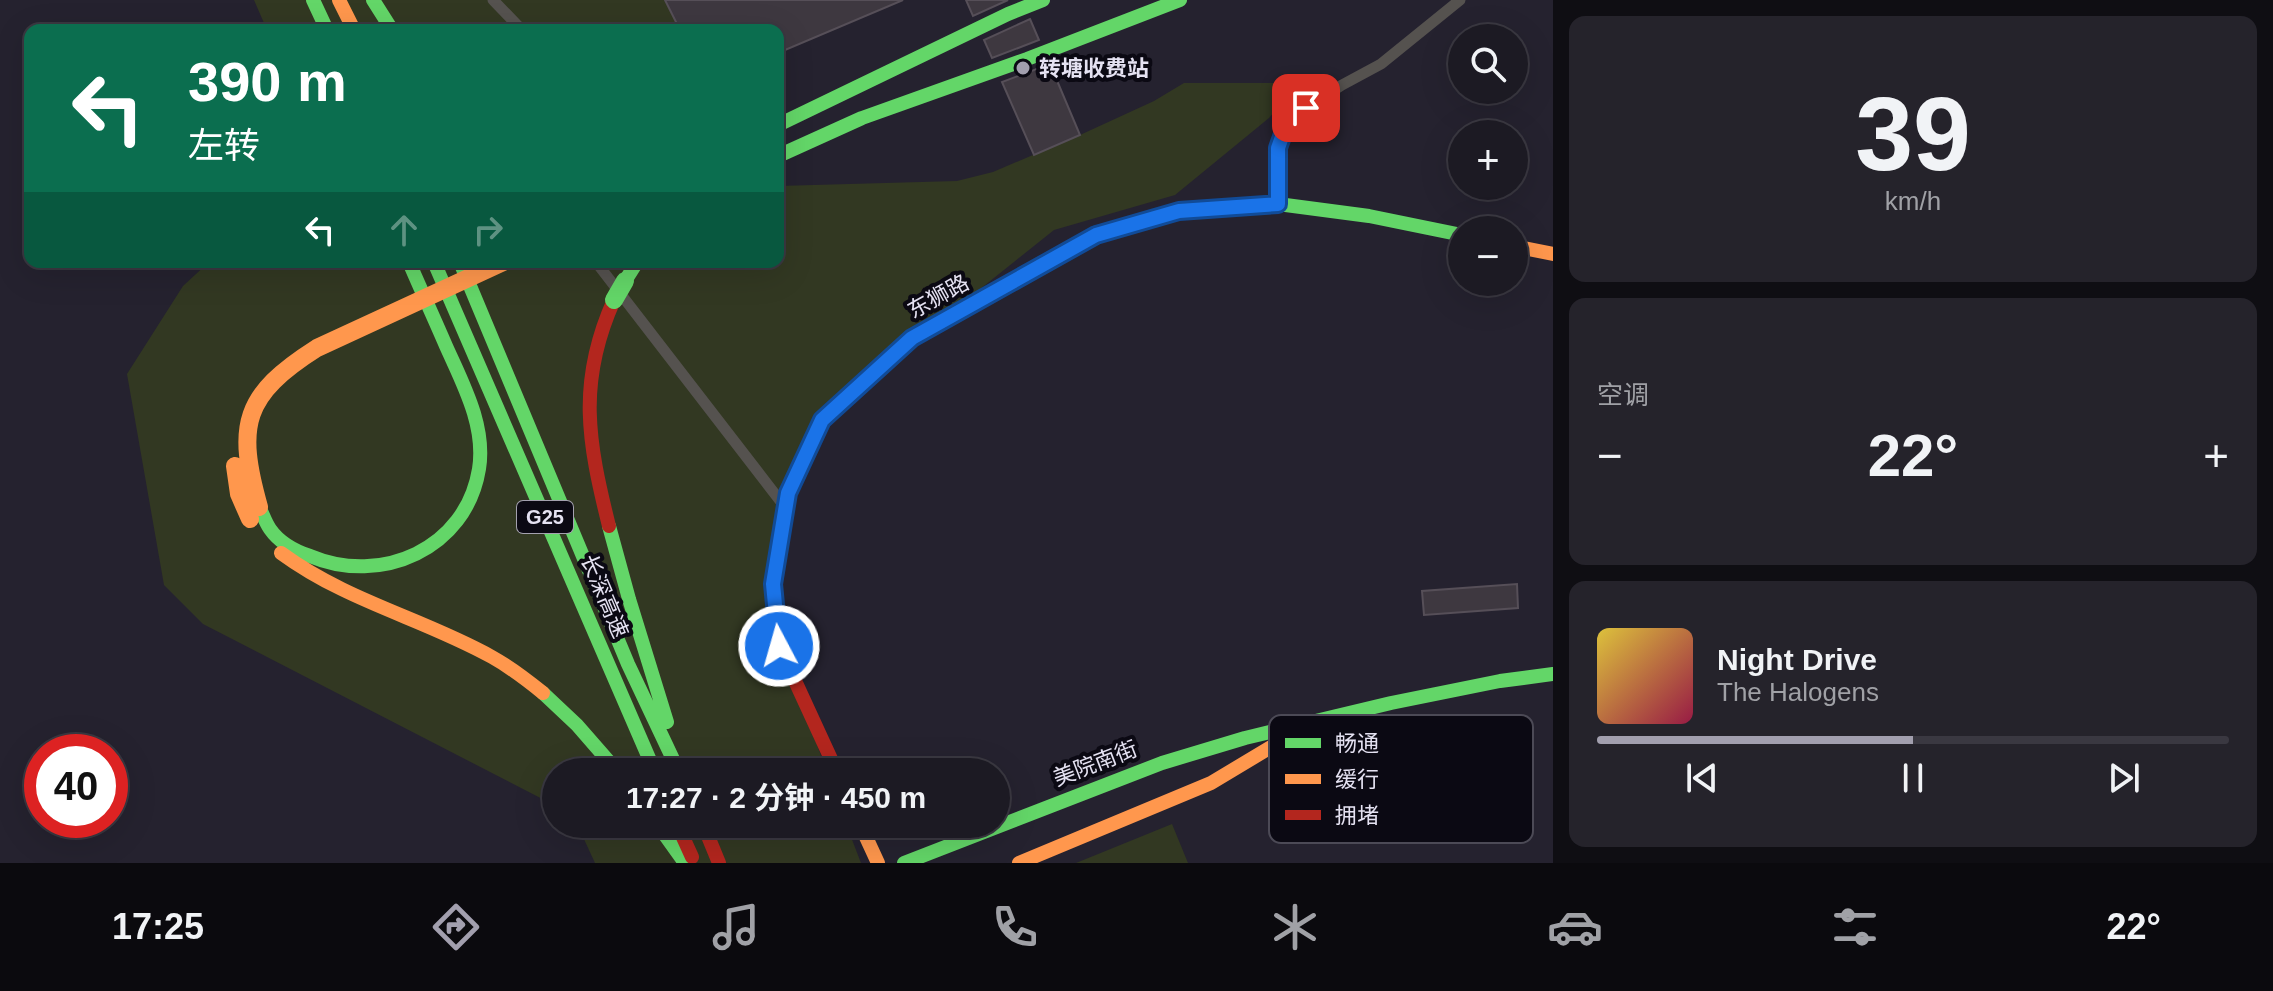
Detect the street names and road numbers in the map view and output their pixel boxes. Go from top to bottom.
street label: 东狮路 [903,270,973,323]
road number: G25 [517,501,573,533]
street label: 长深高速 [576,551,633,642]
street label: 美院南街 [1050,736,1141,791]

